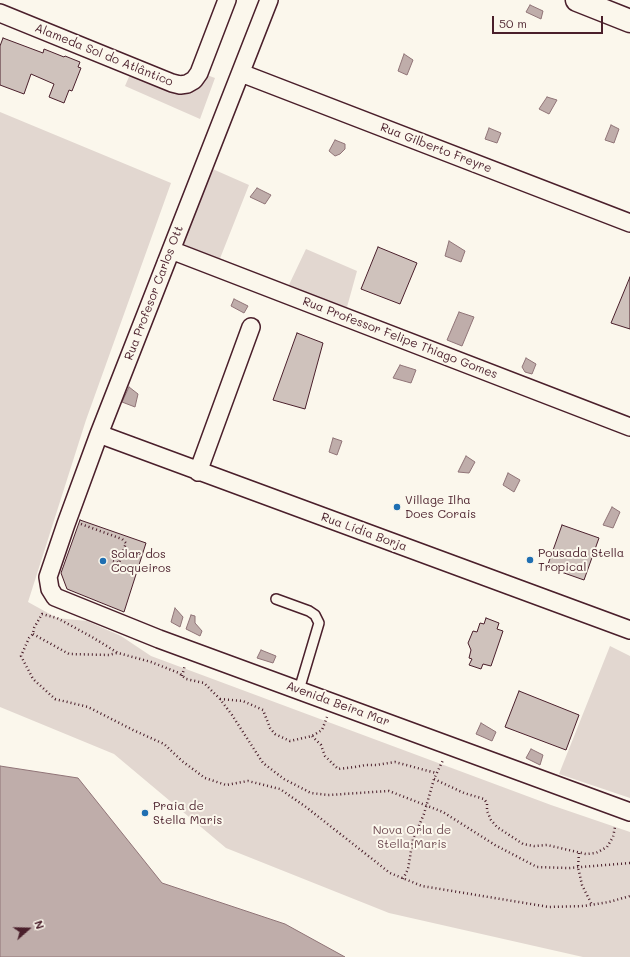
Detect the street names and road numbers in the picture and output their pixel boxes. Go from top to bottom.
street label: Alameda Sol do Atlântico [33,21,175,89]
street label: Rua Gilberto Freyre [378,120,494,176]
street label: Rua Profesor Carlos Ott [122,224,186,362]
street label: Rua Professor Felipe Thiago Gomes [301,294,499,382]
street label: Rua Lídia Borja [319,510,409,554]
street label: Avenida Beira Mar [284,679,392,729]

